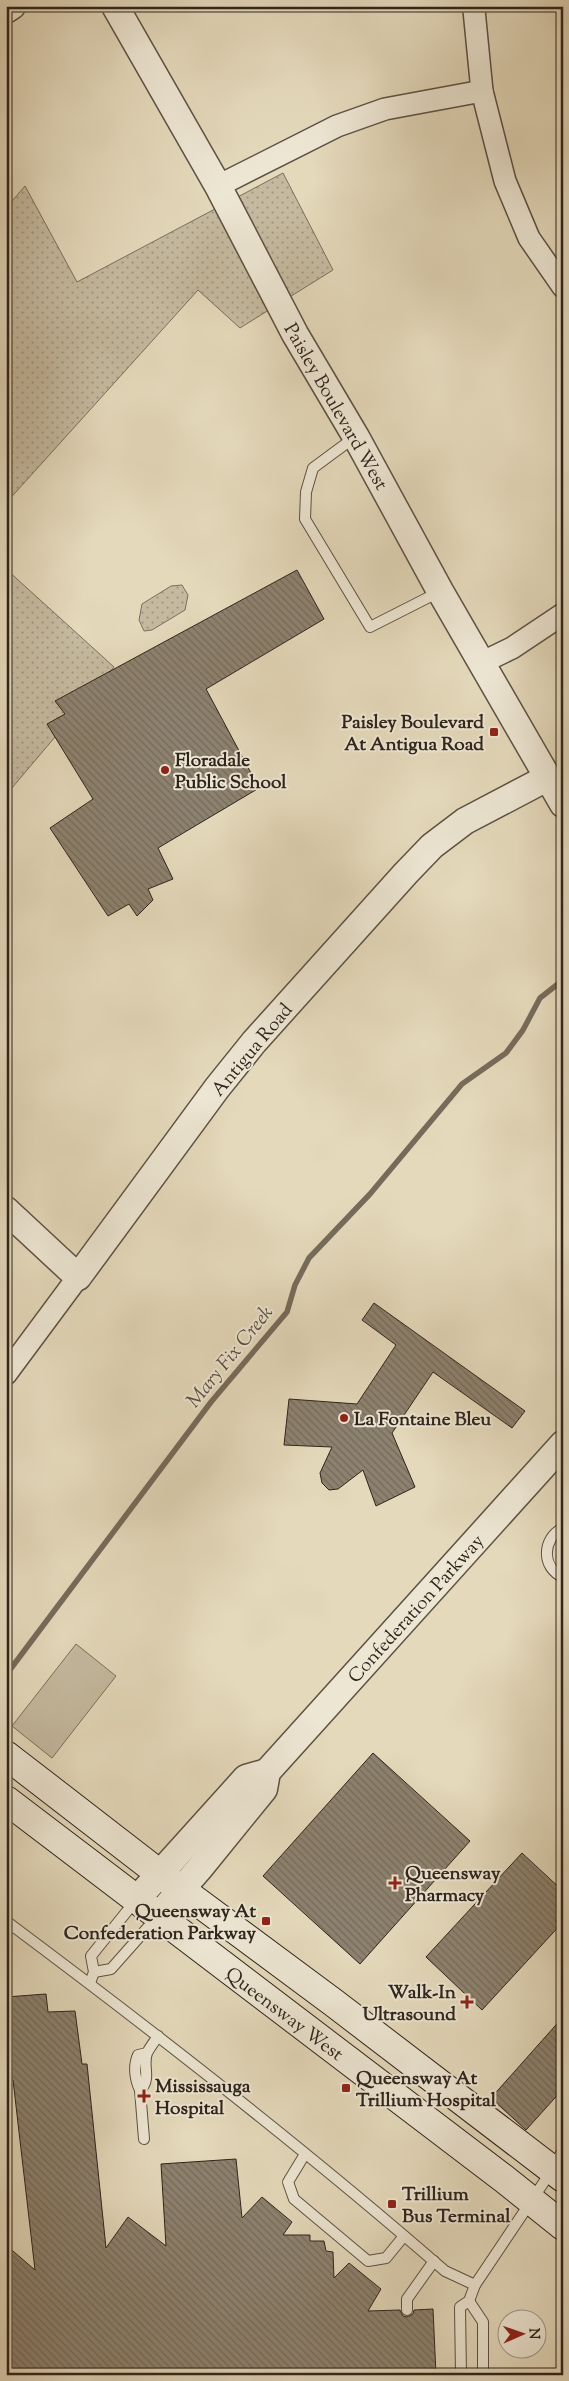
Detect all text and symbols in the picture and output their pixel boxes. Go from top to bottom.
street label: Paisley Boulevard West [276,319,394,496]
place label: Paisley Boulevard At Antigua Road [341,710,484,759]
marker: Paisley Boulevard At Antigua Road [488,726,500,738]
place label: Floradale Public School [175,748,287,797]
marker: Floradale Public School [159,764,171,776]
street label: Antigua Road [206,998,300,1103]
water label: Mary Fix Creek [181,1300,281,1415]
place label: La Fontaine Bleu [354,1407,491,1434]
marker: La Fontaine Bleu [338,1412,350,1424]
street label: Confederation Parkway [343,1529,492,1690]
place label: Queensway Pharmacy [405,1861,501,1910]
marker: Queensway Pharmacy [389,1877,401,1889]
place label: Queensway At Confederation Parkway [64,1899,257,1948]
marker: Queensway At Confederation Parkway [260,1915,272,1927]
street label: Queensway West [219,1962,349,2069]
place label: Walk-In Ultrasound [362,1980,457,2029]
marker: Walk-In Ultrasound [460,1995,474,2009]
place label: Queensway At Trillium Hospital [356,2066,497,2115]
place label: Mississauga Hospital [155,2074,251,2123]
marker: Queensway At Trillium Hospital [340,2082,352,2094]
marker: Mississauga Hospital [137,2089,151,2103]
place label: Trillium Bus Terminal [402,2182,511,2231]
marker: Trillium Bus Terminal [386,2198,398,2210]
north arrow [496,2308,546,2358]
text: N [523,2328,543,2340]

